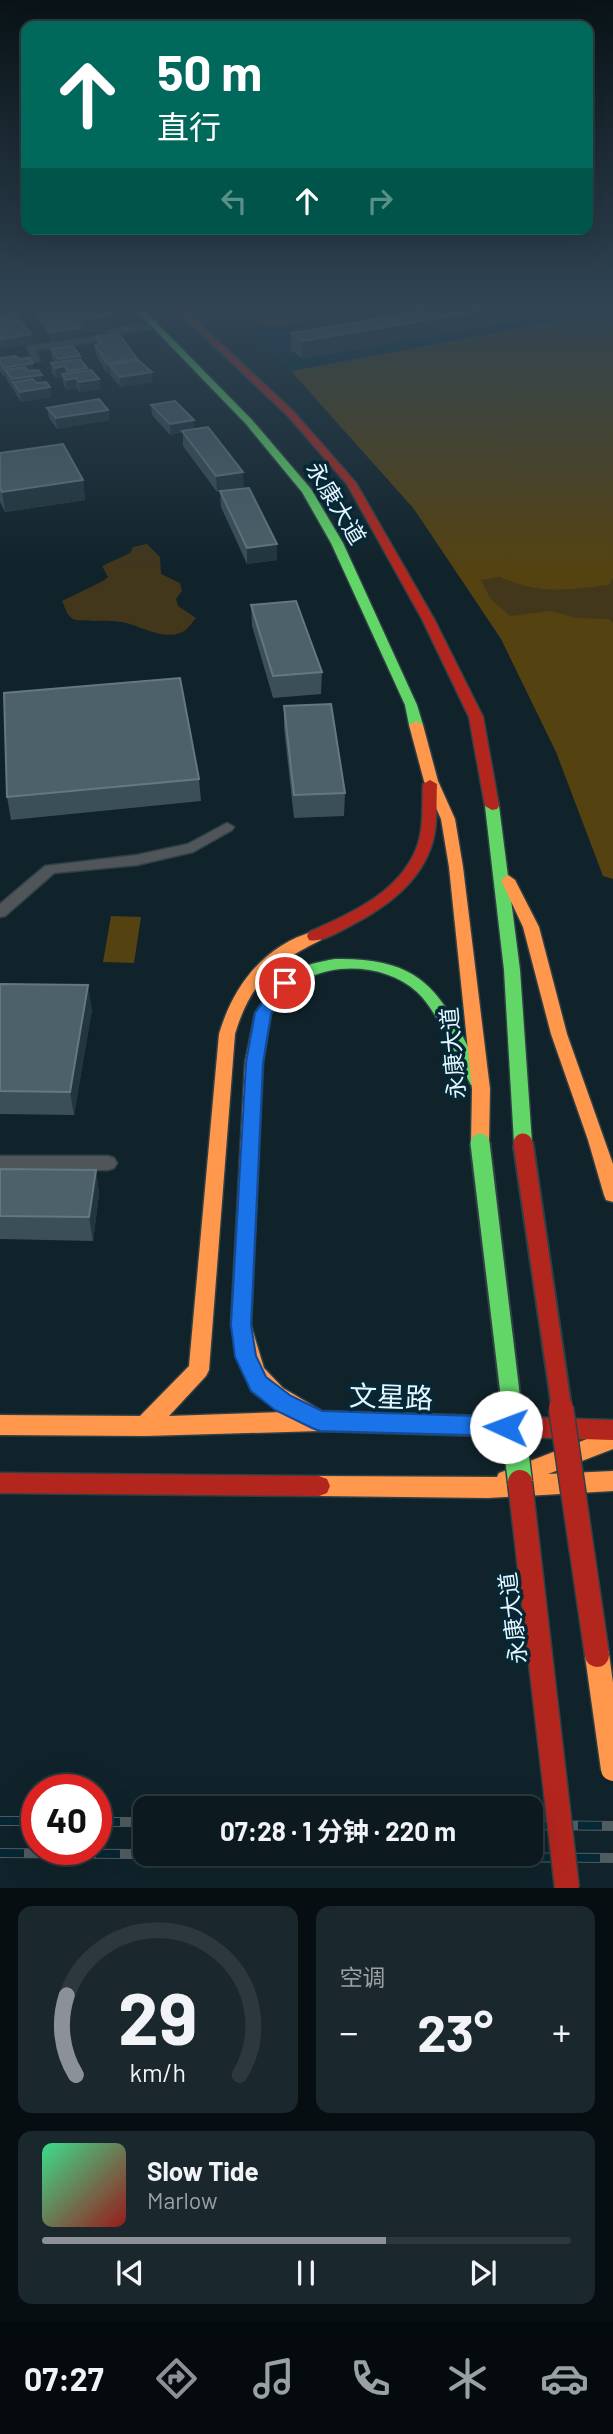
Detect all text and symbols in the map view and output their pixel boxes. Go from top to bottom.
text: 50 m [157,42,262,101]
icon: ahead [42,49,133,140]
text: 直行 [157,107,221,145]
icon: left [215,182,253,220]
icon: ahead [288,182,326,220]
icon: right [361,182,399,220]
street label: 永康大道 [301,456,373,549]
pin [255,953,315,1013]
icon: arrive [266,964,304,1002]
street label: 永康大道 [434,1006,470,1100]
street label: 文星路 [348,1378,434,1414]
position arrow [469,1390,543,1464]
street label: 永康大道 [493,1571,532,1665]
speed limit sign: 40 [21,1774,112,1865]
text: 07:28 · 1 分钟 · 220 m [220,1815,456,1846]
text: 空调 [340,1963,386,1991]
text: 29 [118,1973,197,2061]
text: 23° [417,2000,493,2062]
text: − [340,2008,359,2054]
text: + [552,2008,571,2054]
text: km/h [129,2057,186,2087]
text: Slow Tide [147,2155,259,2186]
text: Marlow [147,2186,218,2214]
icon: previous [111,2254,149,2292]
icon: pause [287,2254,325,2292]
icon: next [464,2254,502,2292]
icon: directions [152,2354,201,2403]
icon: music [249,2354,298,2403]
icon: phone [346,2354,395,2403]
icon: climate [443,2354,492,2403]
icon: car [540,2354,589,2403]
text: 07:27 [24,2359,104,2397]

